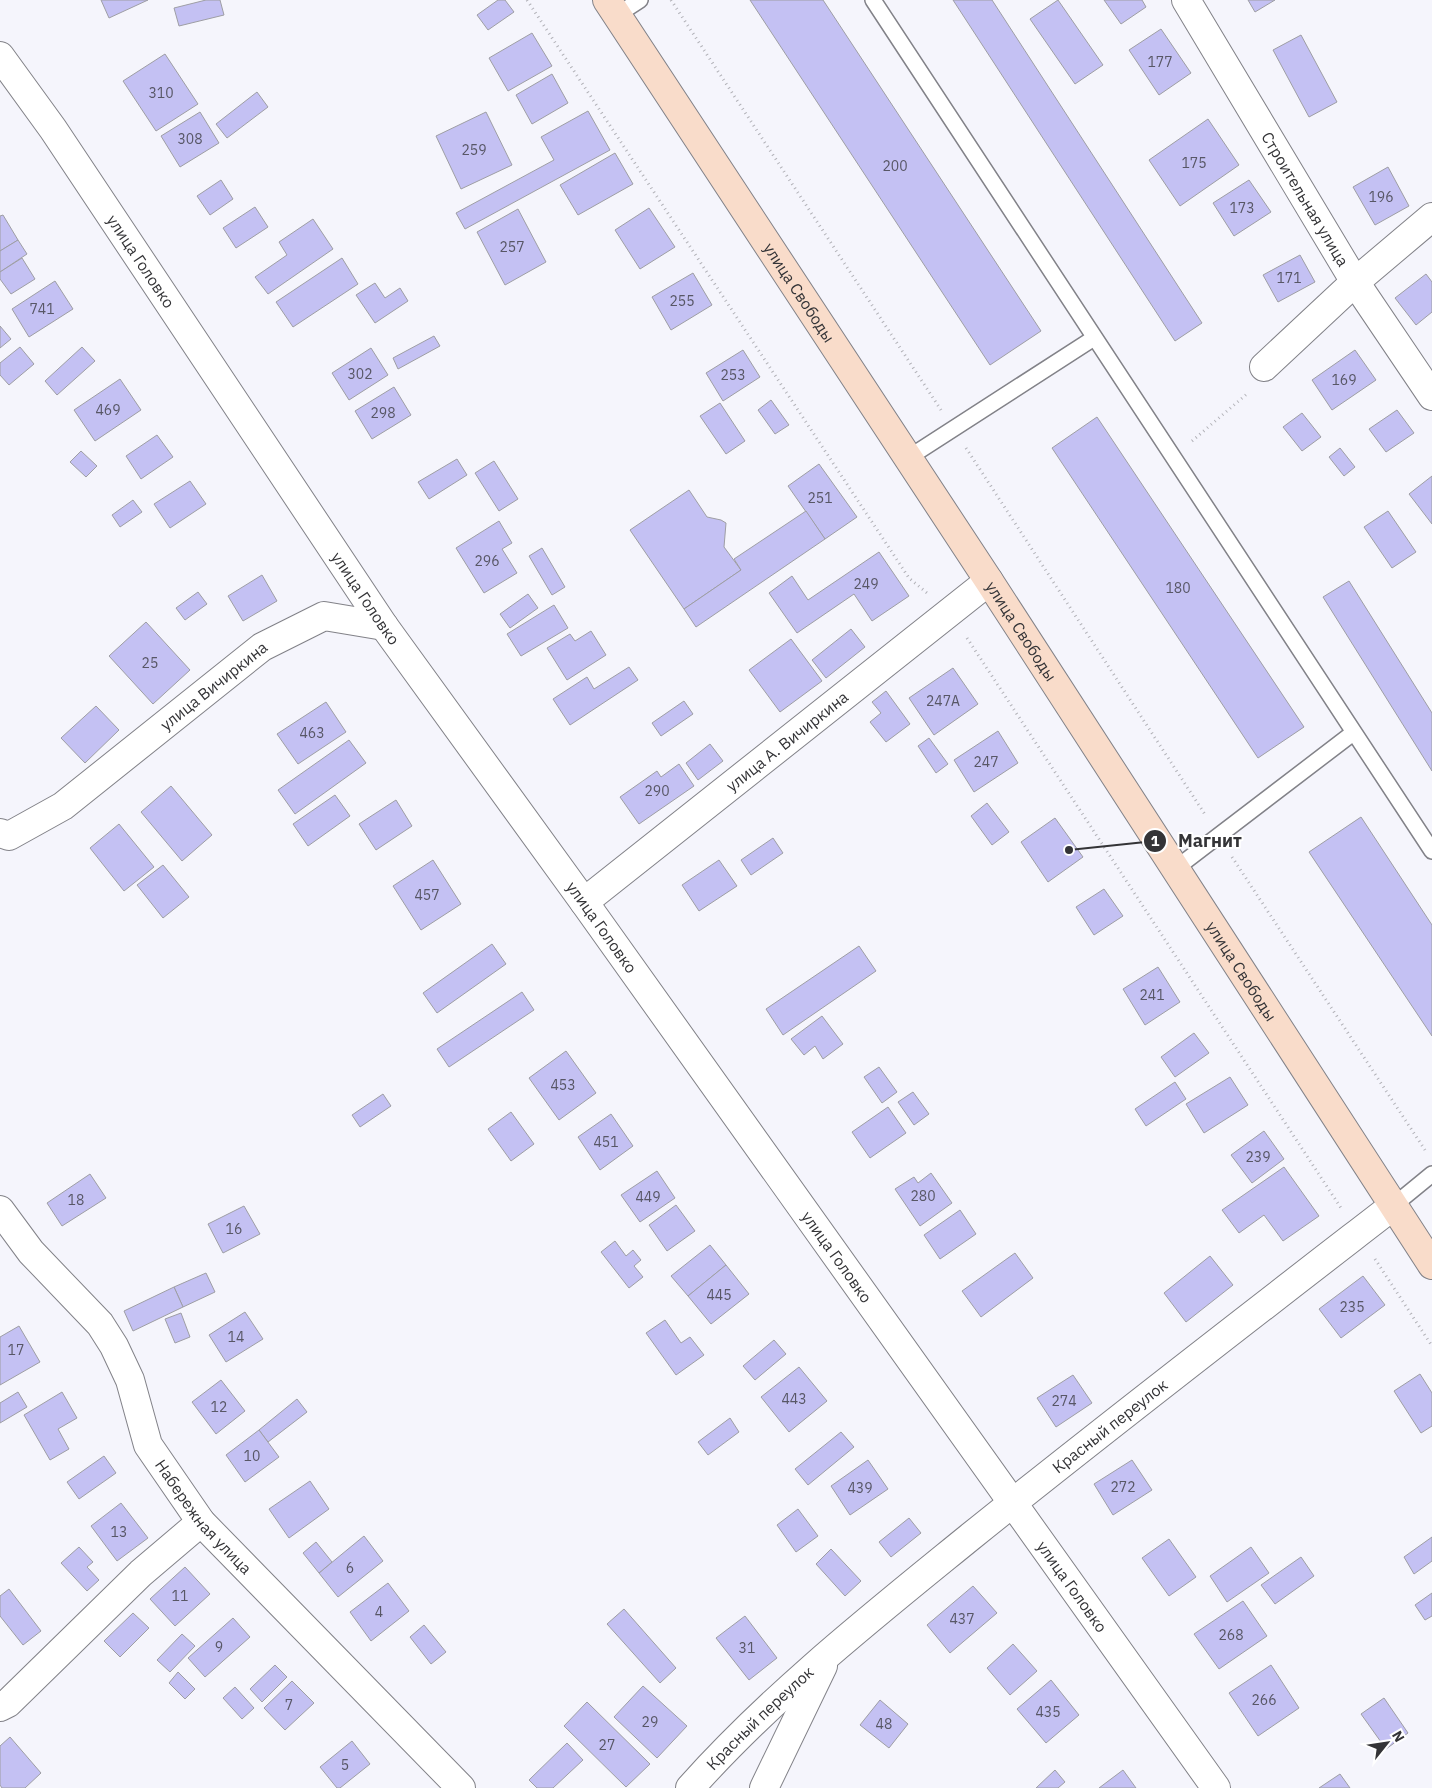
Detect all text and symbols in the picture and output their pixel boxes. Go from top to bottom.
house number: 177 [1147,53,1173,71]
house number: 310 [148,84,174,102]
street label: Строительная улица [1257,128,1353,270]
house number: 308 [177,130,203,148]
house number: 259 [461,141,487,159]
house number: 175 [1181,154,1207,172]
house number: 200 [882,157,908,175]
house number: 196 [1368,188,1394,206]
house number: 173 [1229,199,1255,217]
street label: улица Головко [103,211,179,312]
house number: 257 [499,238,525,256]
street label: улица Свободы [759,239,839,346]
house number: 171 [1276,269,1302,287]
house number: 255 [669,292,695,310]
house number: 741 [29,300,55,318]
house number: 302 [347,365,373,383]
house number: 253 [720,366,746,384]
house number: 169 [1331,371,1357,389]
house number: 469 [95,401,121,419]
house number: 298 [370,404,396,422]
house number: 251 [807,489,833,507]
street label: улица Головко [327,548,404,649]
house number: 296 [474,552,500,570]
house number: 249 [853,575,879,593]
street label: улица Свободы [982,577,1061,685]
house number: 180 [1165,579,1191,597]
street label: улица Вичиркина [156,637,272,735]
house number: 25 [142,654,158,672]
street label: улица А. Вичиркина [722,686,852,796]
house number: 247А [926,692,960,710]
house number: 463 [299,724,325,742]
house number: 247 [973,753,999,771]
house number: 290 [644,782,670,800]
callout: Магнит [1143,824,1252,857]
text: Магнит [1178,829,1242,852]
text: 1 [1150,831,1160,850]
street label: улица Головко [562,877,641,977]
house number: 457 [414,886,440,904]
street label: улица Свободы [1202,917,1281,1025]
house number: 241 [1139,986,1165,1004]
house number: 453 [550,1076,576,1094]
house number: 451 [593,1133,619,1151]
house number: 239 [1245,1148,1271,1166]
house number: 280 [910,1187,936,1205]
house number: 449 [635,1188,661,1206]
house number: 18 [68,1191,84,1209]
street label: улица Головко [798,1207,877,1307]
house number: 16 [226,1220,242,1238]
house number: 445 [706,1286,732,1304]
house number: 235 [1339,1298,1365,1316]
house number: 14 [228,1328,244,1346]
house number: 17 [8,1341,24,1359]
street label: Красный переулок [1048,1374,1172,1477]
house number: 443 [781,1390,807,1408]
house number: 274 [1051,1392,1077,1410]
house number: 12 [211,1398,227,1416]
house number: 10 [244,1447,260,1465]
street label: Набережная улица [151,1456,257,1579]
house number: 272 [1110,1478,1136,1496]
house number: 439 [847,1479,873,1497]
house number: 13 [111,1523,127,1541]
street label: улица Головко [1033,1537,1112,1636]
house number: 6 [346,1559,354,1577]
house number: 11 [172,1587,188,1605]
house number: 4 [375,1603,383,1621]
house number: 437 [949,1610,975,1628]
house number: 268 [1218,1626,1244,1644]
house number: 9 [215,1638,223,1656]
house number: 31 [739,1639,755,1657]
street label: Красный переулок [702,1662,818,1774]
house number: 266 [1251,1691,1277,1709]
house number: 7 [285,1696,293,1714]
house number: 435 [1035,1703,1061,1721]
house number: 29 [642,1713,658,1731]
house number: 48 [876,1715,892,1733]
north arrow [1362,1718,1412,1768]
text: N [1388,1728,1409,1745]
house number: 27 [599,1736,615,1754]
house number: 5 [341,1756,349,1774]

